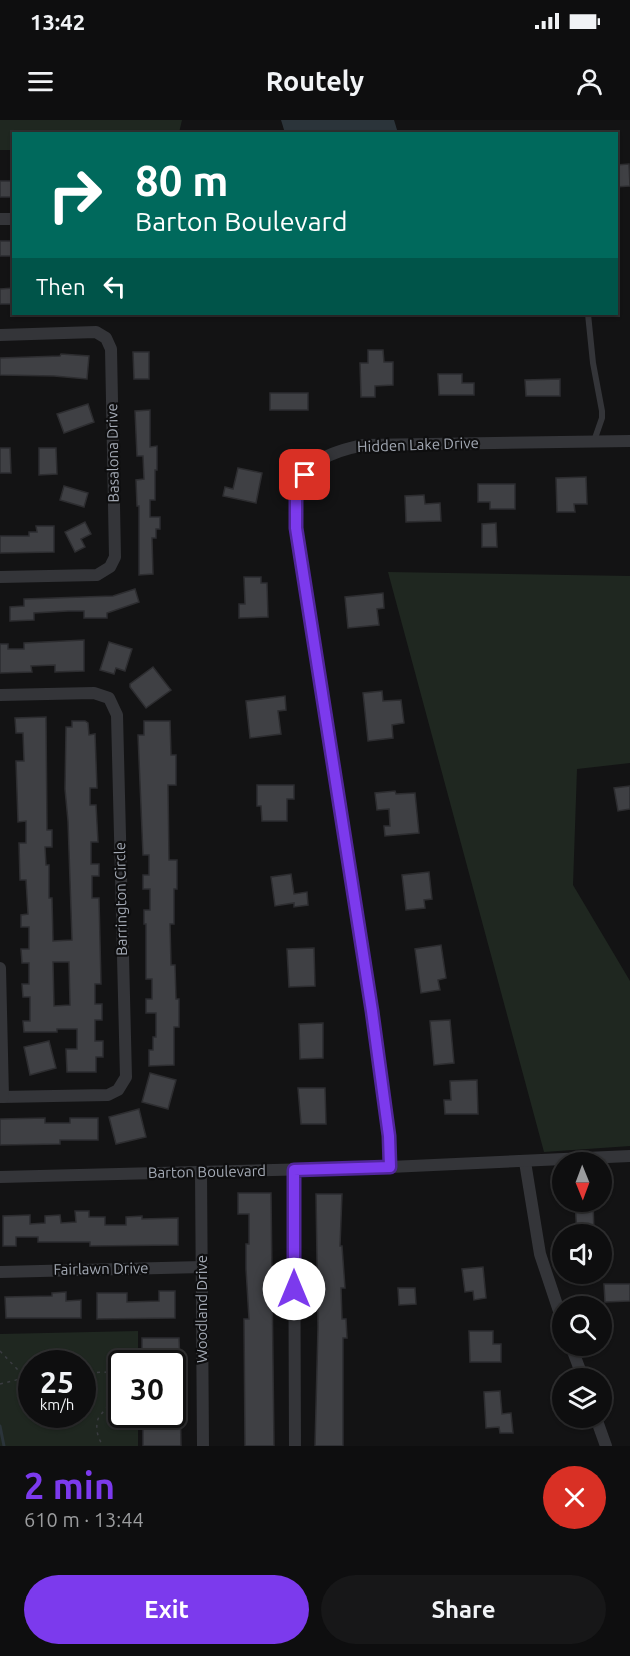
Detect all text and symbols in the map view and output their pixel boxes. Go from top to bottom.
text: 13:42 [30,9,85,34]
icon: menu [24,65,57,98]
icon: person [573,65,606,98]
text: Routely [266,66,364,96]
icon: right [36,156,114,234]
text: 80 m [135,157,229,204]
text: Barton Boulevard [135,206,348,236]
icon: left [98,270,131,303]
text: Then [36,274,86,299]
street label: Basalona Drive [103,403,122,503]
street label: Hidden Lake Drive [357,434,479,455]
pin [279,449,330,500]
icon: arrive [288,458,321,491]
street label: Barrington Circle [111,842,130,956]
north arrow [552,1152,612,1212]
map controls [552,1152,612,1428]
street label: Barton Boulevard [148,1162,266,1181]
button: sound [552,1224,612,1284]
street label: Woodland Drive [193,1255,210,1363]
position arrow [262,1257,326,1321]
street label: Fairlawn Drive [53,1259,149,1278]
button: search [552,1296,612,1356]
speed limit sign: 30 [108,1350,186,1428]
text: 25 [40,1365,74,1399]
button: layers [552,1368,612,1428]
text: km/h [40,1396,74,1413]
text: 2 min [24,1465,115,1506]
button: close [543,1466,606,1529]
text: 610 m · 13:44 [24,1508,144,1531]
button: Exit [24,1575,309,1644]
button: Share [321,1575,606,1644]

